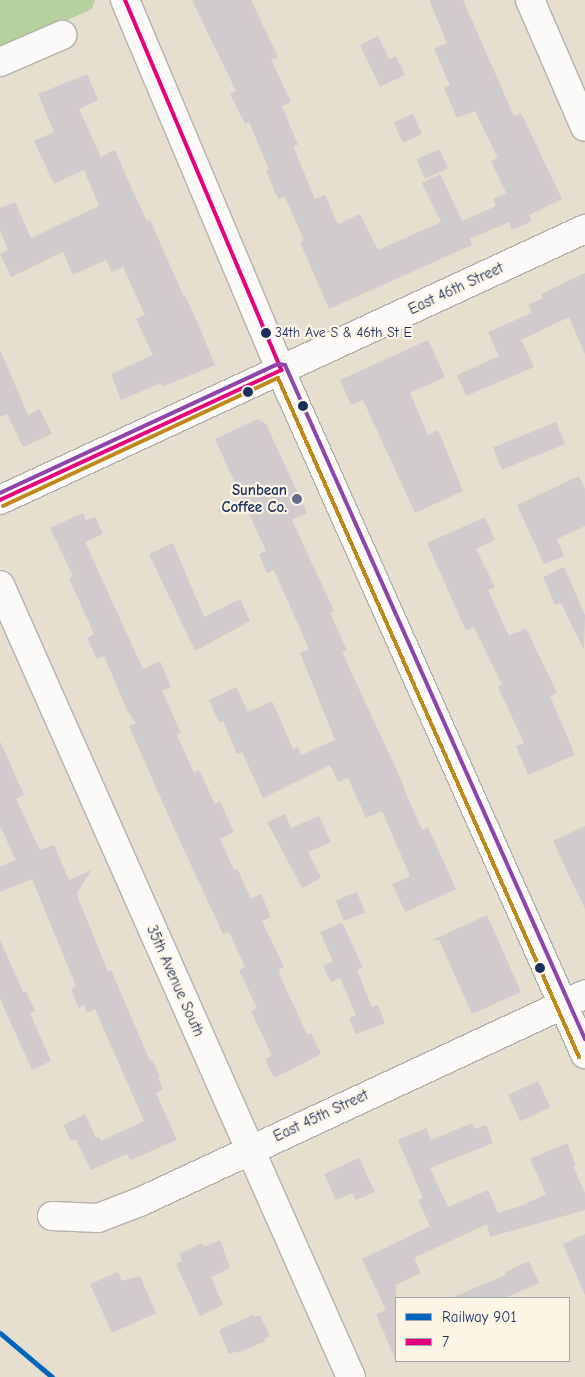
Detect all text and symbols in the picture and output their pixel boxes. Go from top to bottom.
street label: East 46th Street [406,259,506,319]
place label: 34th Ave S & 46th St E [275,325,412,341]
marker: 34th Ave S & 46th St E [261,328,271,338]
unlabelled marker [243,387,253,397]
unlabelled marker [298,401,308,411]
place label: Sunbean Coffee Co. [221,481,287,516]
marker: Sunbean Coffee Co. [291,493,303,505]
street label: 35th Avenue South [142,923,208,1039]
unlabelled marker [535,963,545,973]
street label: East 45th Street [271,1086,371,1146]
legend [395,1297,570,1362]
text: Railway 901 [442,1308,516,1326]
text: 7 [442,1333,449,1351]

